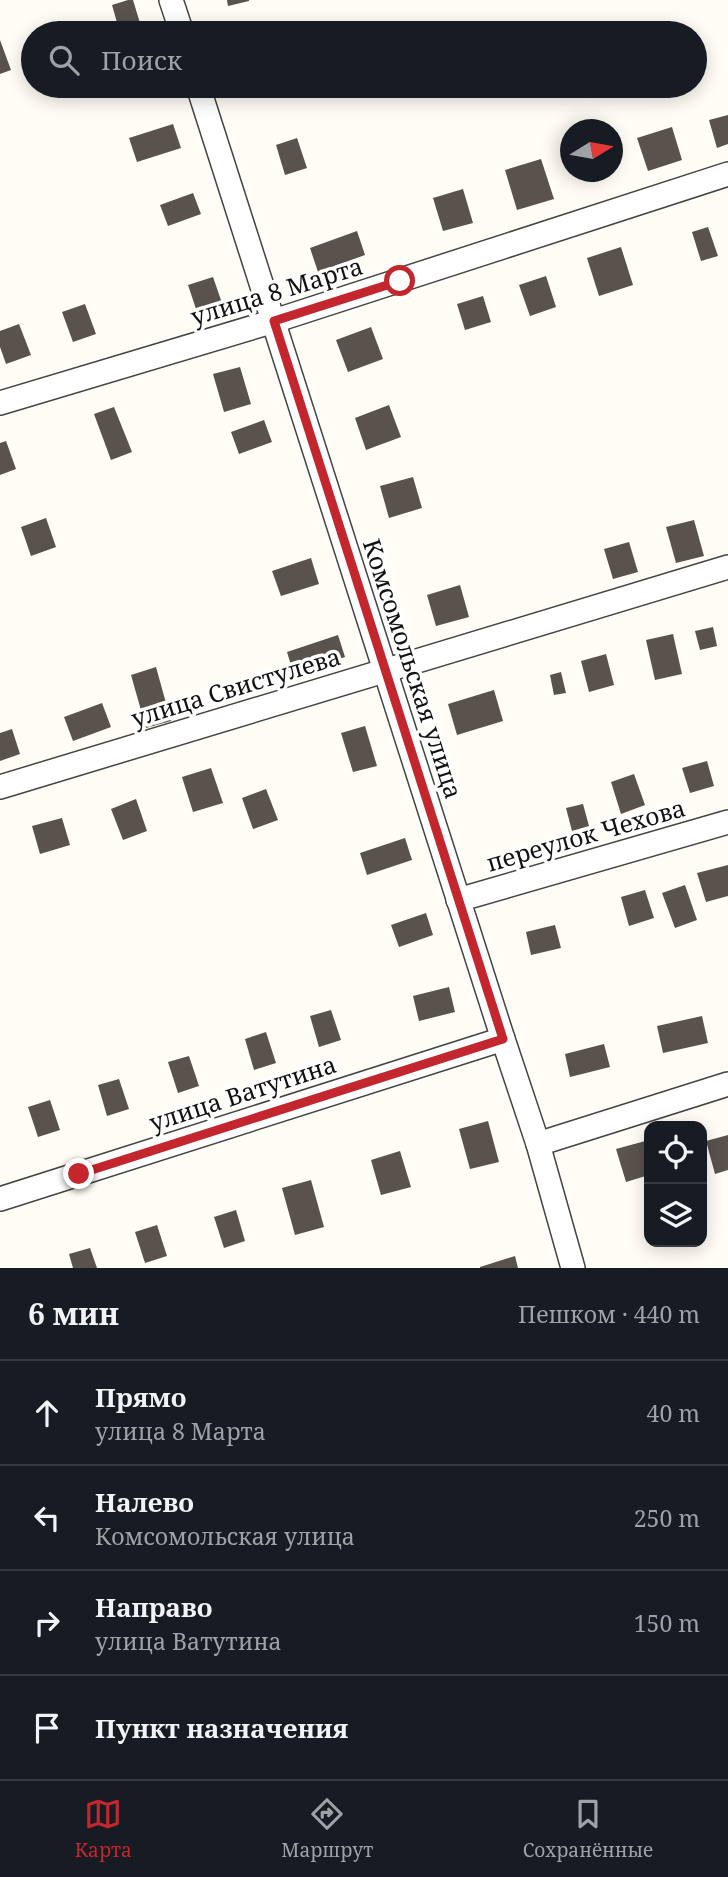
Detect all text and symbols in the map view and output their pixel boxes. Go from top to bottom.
search box [21,21,707,98]
icon: search [45,41,83,79]
text: Поиск [101,42,182,78]
north arrow [560,119,623,182]
street label: улица 8 Марта [186,249,367,332]
route start [384,265,415,296]
street label: Комсомольская улица [356,534,471,803]
street label: улица Свистулева [127,639,344,734]
street label: переулок Чехова [482,790,689,879]
street label: улица Ватутина [145,1047,340,1138]
map controls [644,1121,707,1247]
button: locate [644,1121,707,1184]
route end [63,1158,94,1189]
button: layers [644,1184,707,1247]
text: 6 мин [28,1293,119,1334]
text: Пешком · 440 m [518,1298,700,1330]
text: Прямо [95,1379,186,1415]
icon: ahead [28,1394,66,1432]
text: 40 m [647,1397,700,1429]
text: улица 8 Марта [95,1415,266,1447]
text: Налево [95,1484,194,1520]
icon: left [28,1499,66,1537]
text: 250 m [634,1502,700,1534]
text: Комсомольская улица [95,1520,355,1552]
text: Направо [95,1589,213,1625]
icon: right [28,1604,66,1642]
text: 150 m [634,1607,700,1639]
text: улица Ватутина [95,1625,282,1657]
icon: arrive [28,1709,66,1747]
text: Пункт назначения [95,1710,348,1746]
tab: Карта [75,1795,132,1863]
tab: Маршрут [281,1795,373,1863]
tab: Сохранённые [523,1795,653,1863]

